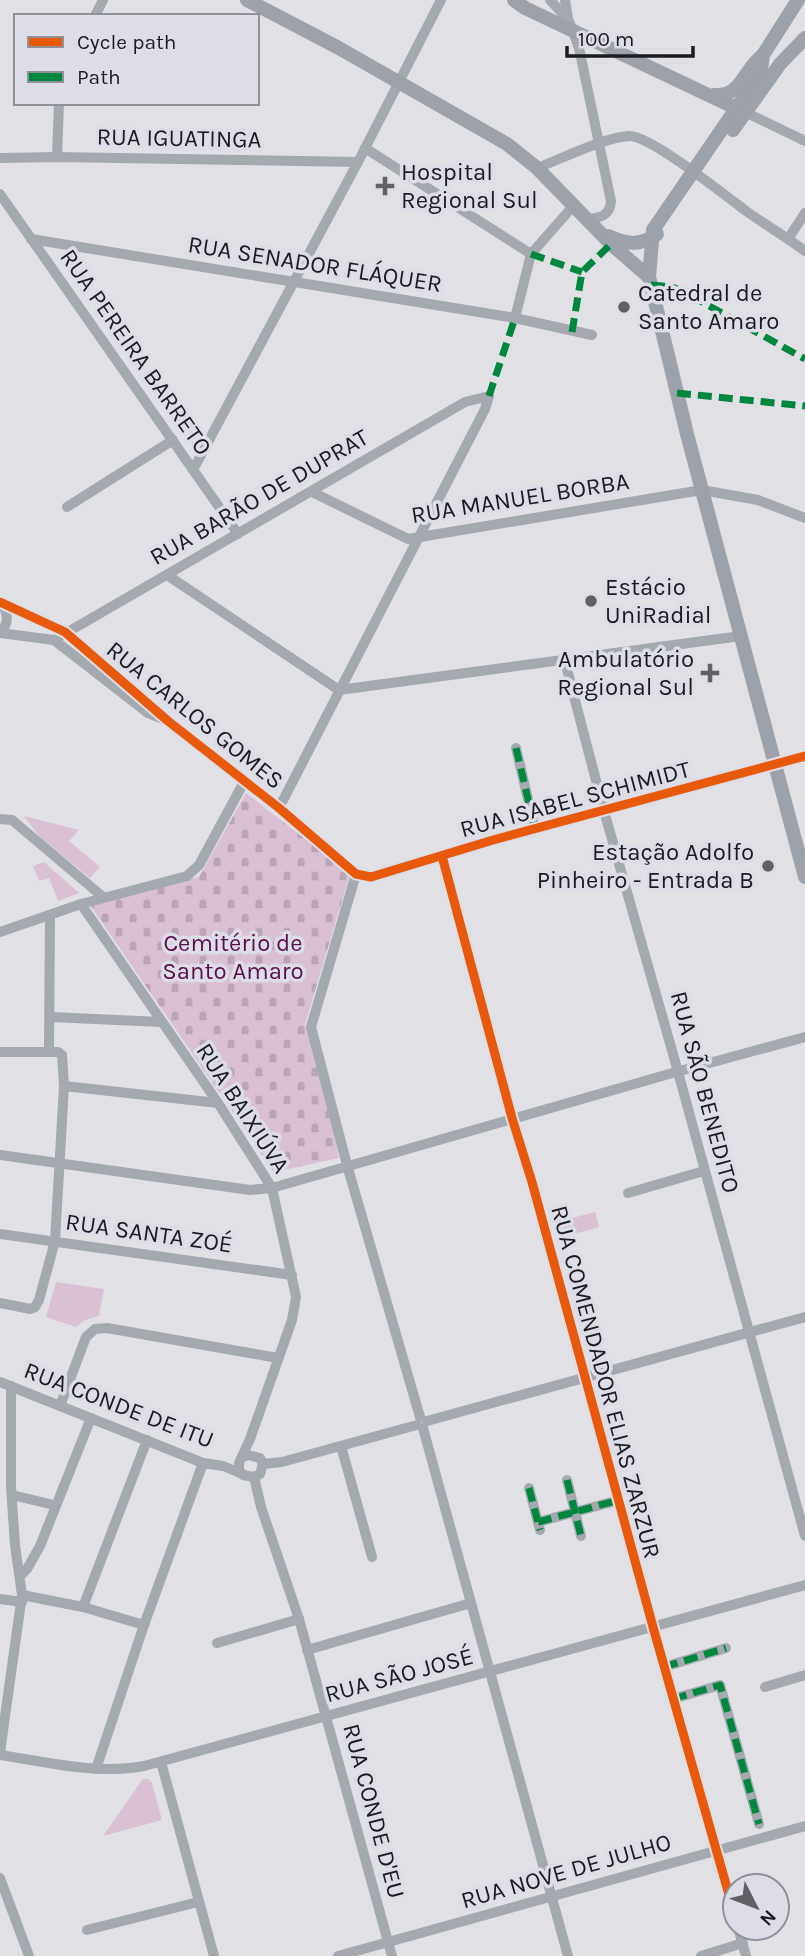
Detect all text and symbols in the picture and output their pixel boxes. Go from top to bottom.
legend [14,14,259,105]
scale bar [567,14,693,58]
text: 100 m [578,27,635,51]
text: Cycle path [77,30,177,54]
text: Path [77,65,121,89]
street label: RUA IGUATINGA [96,123,262,153]
place label: Hospital Regional Sul [401,158,538,214]
marker: Hospital Regional Sul [375,176,395,196]
street label: RUA SENADOR FLÁQUER [186,229,444,298]
street label: RUA PEREIRA BARRETO [54,244,218,460]
place label: Catedral de Santo Amaro [638,279,779,335]
marker: Catedral de Santo Amaro [616,299,632,315]
street label: RUA BARÃO DE DUPRAT [145,423,373,571]
street label: RUA MANUEL BORBA [409,467,631,529]
place label: Estácio UniRadial [605,573,712,629]
marker: Estácio UniRadial [583,593,599,609]
street label: RUA CARLOS GOMES [101,635,289,795]
place label: Ambulatório Regional Sul [557,645,694,701]
marker: Ambulatório Regional Sul [700,663,720,683]
street label: RUA ISABEL SCHIMIDT [457,755,693,843]
place label: Estação Adolfo Pinheiro - Entrada B [537,838,754,894]
marker: Estação Adolfo Pinheiro - Entrada B [760,858,776,874]
park label: Cemitério de Santo Amaro [162,929,304,985]
street label: RUA SÃO BENEDITO [665,988,745,1196]
street label: RUA BAIXIÚVA [191,1037,296,1179]
street label: RUA COMENDADOR ELIAS ZARZUR [545,1202,667,1562]
street label: RUA SANTA ZOÉ [64,1206,234,1259]
street label: RUA CONDE DE ITU [20,1356,218,1454]
street label: RUA SÃO JOSÉ [321,1641,476,1708]
street label: RUA CONDE D'EU [337,1721,411,1901]
street label: RUA NOVE DE JULHO [458,1828,674,1914]
north arrow [721,1872,791,1942]
text: N [755,1905,781,1930]

